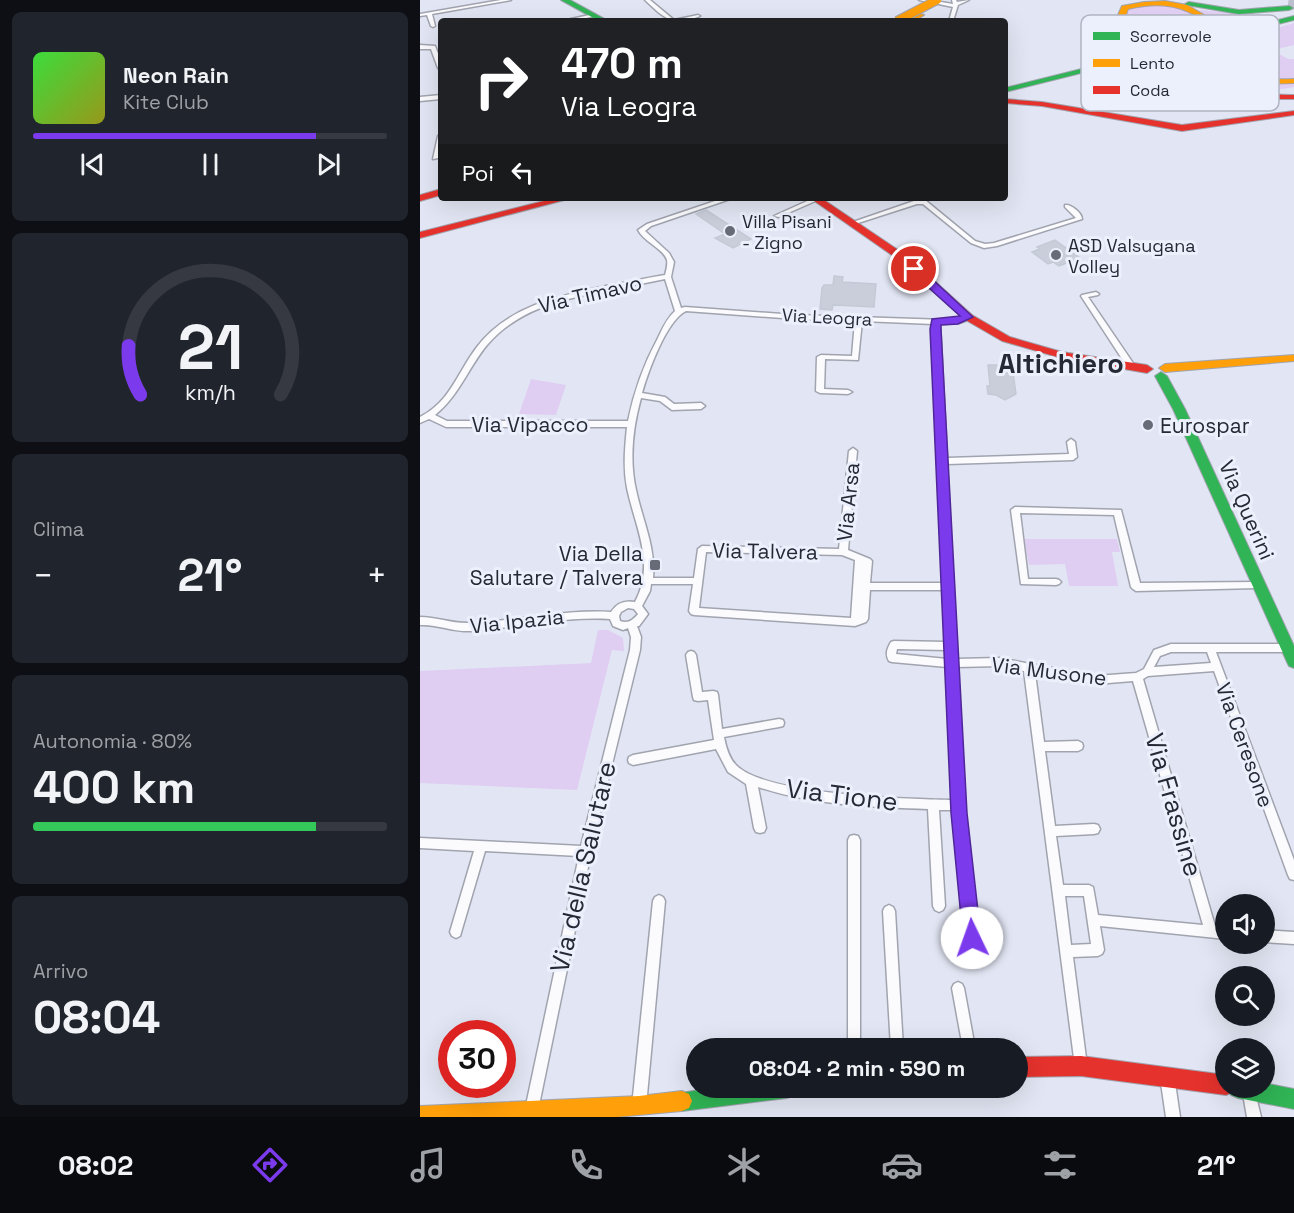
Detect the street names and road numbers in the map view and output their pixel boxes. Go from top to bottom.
street label: Via Timavo [535,269,645,319]
street label: Via Leogra [781,303,873,331]
street label: Via Vipacco [472,411,588,438]
street label: Via Querini [1213,456,1281,564]
street label: Via Arsa [830,461,866,543]
street label: Via Talvera [712,537,818,565]
street label: Via Ipazia [469,603,565,639]
street label: Via Musone [990,651,1108,691]
street label: Via Ceresone [1210,679,1280,811]
street label: Via Frassine [1137,729,1211,881]
street label: Via della Salutare [542,758,624,976]
street label: Via Tione [784,771,900,819]

